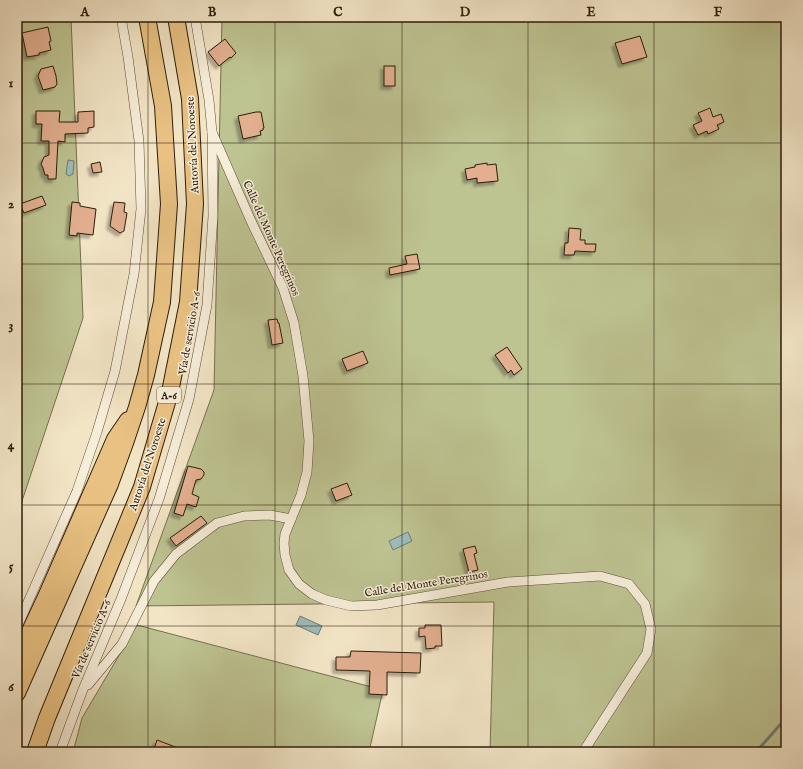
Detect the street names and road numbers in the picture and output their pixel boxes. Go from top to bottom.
street label: Autovía del Noroeste [183,96,203,195]
street label: Calle del Monte Peregrinos [239,179,303,298]
street label: Vía de servicio A-6 [176,290,204,377]
road number: A-6 [157,387,181,403]
street label: Autovía del Noroeste [126,416,170,513]
street label: Calle del Monte Peregrinos [364,567,489,601]
street label: Vía de servicio A-6 [69,598,115,682]

